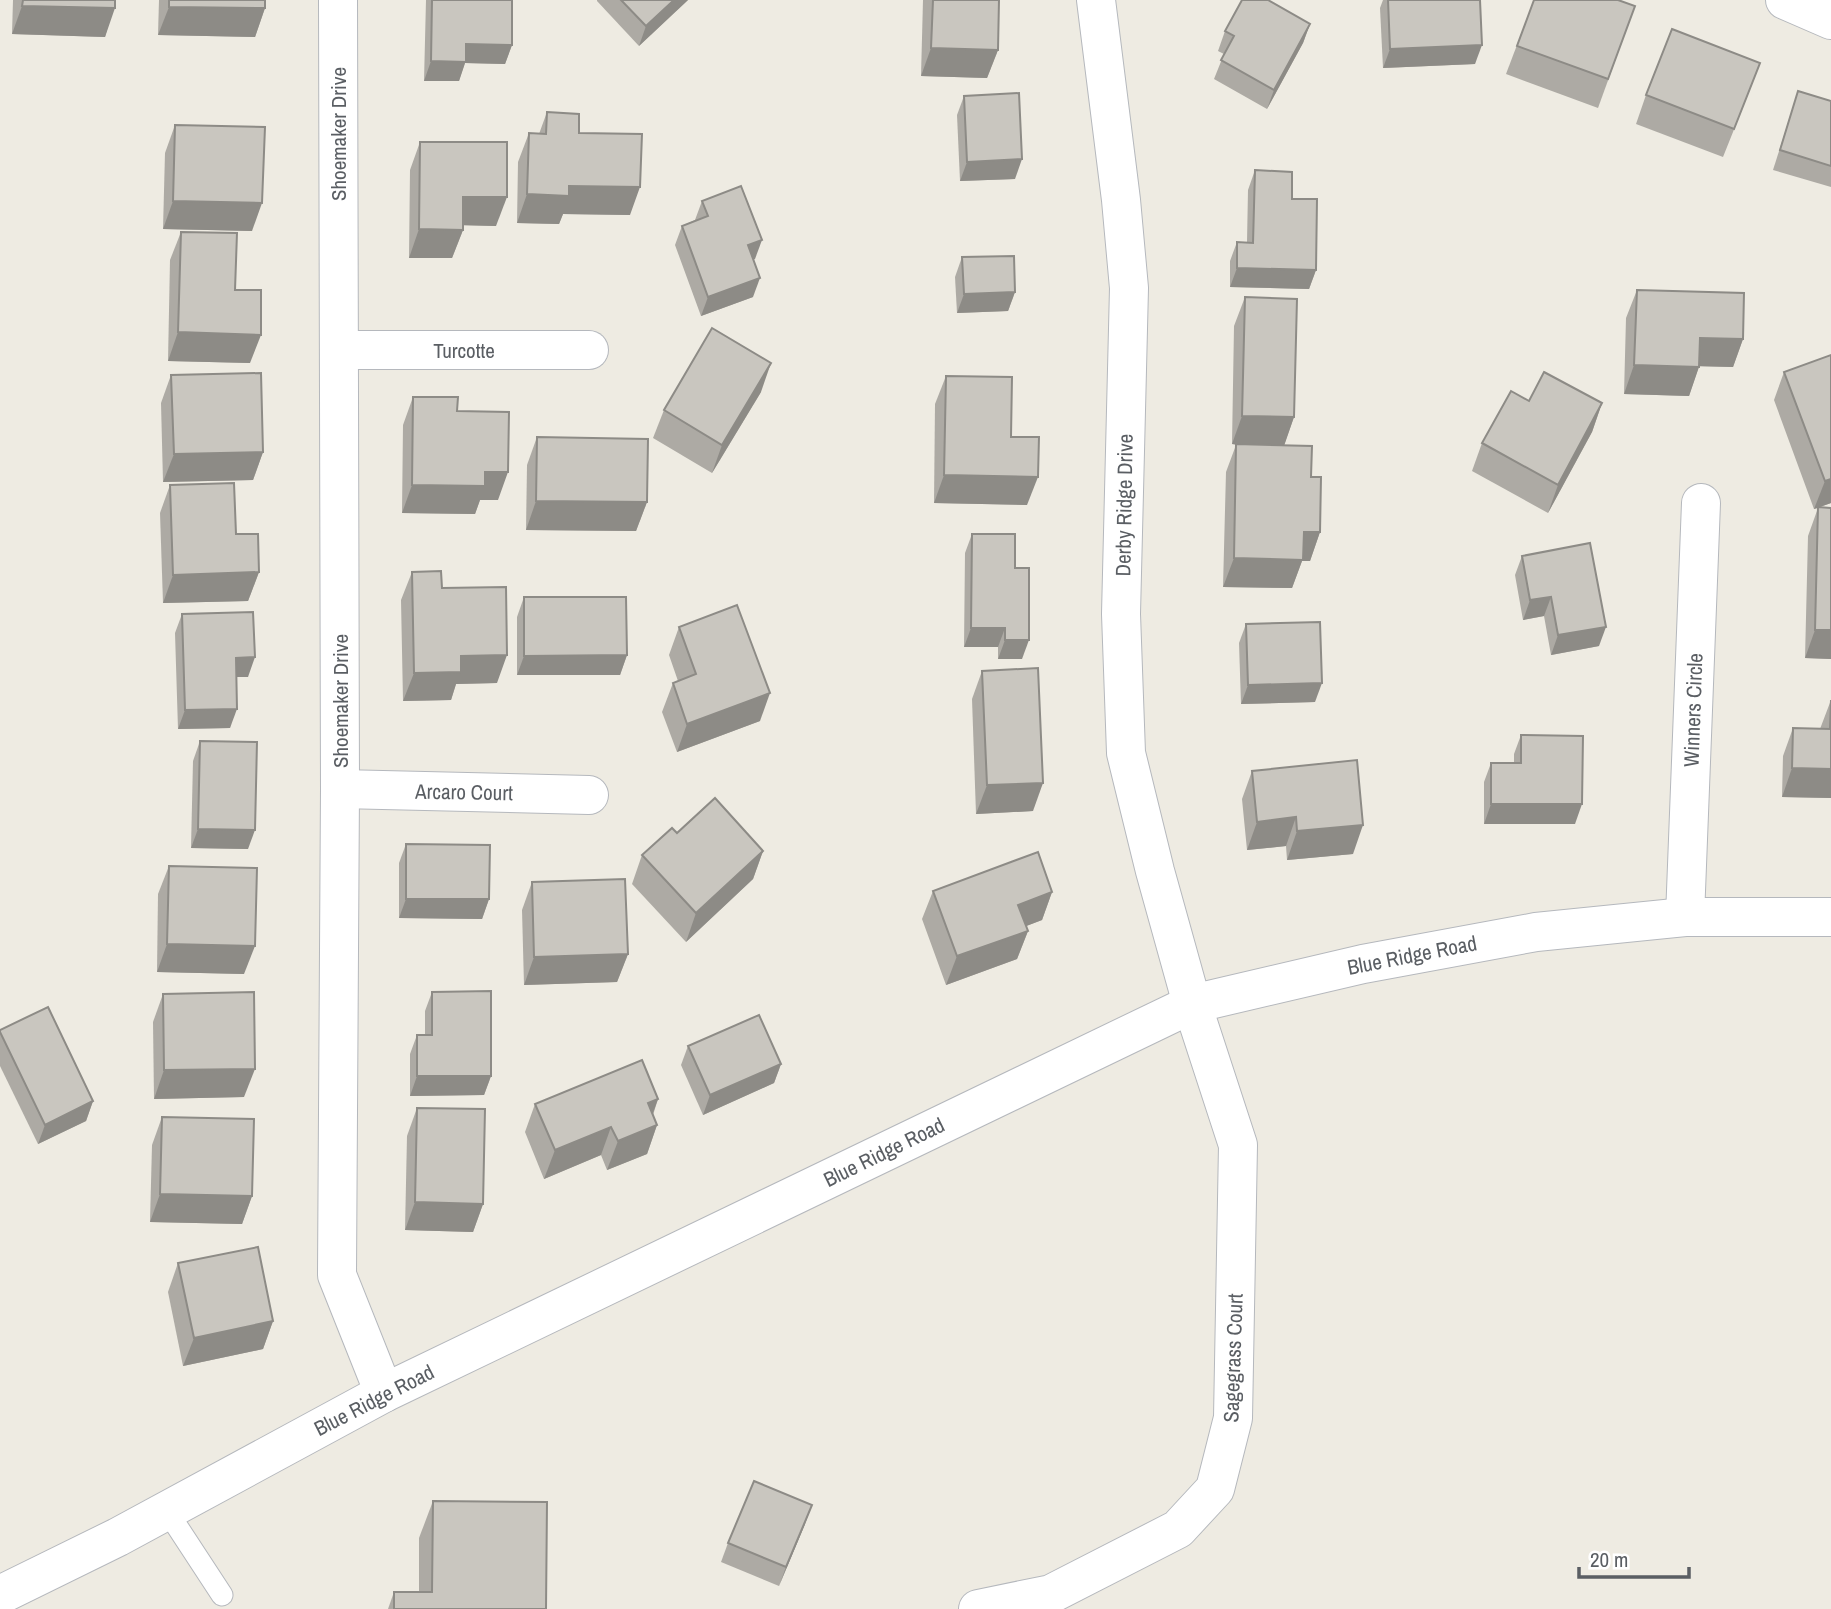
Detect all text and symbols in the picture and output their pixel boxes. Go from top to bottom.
street label: Shoemaker Drive [324,67,353,201]
street label: Turcotte [433,336,495,365]
street label: Derby Ridge Drive [1108,433,1140,577]
street label: Shoemaker Drive [326,634,355,768]
street label: Winners Circle [1677,653,1709,767]
street label: Arcaro Court [414,777,513,807]
street label: Blue Ridge Road [1345,928,1479,982]
street label: Blue Ridge Road [819,1110,949,1194]
street label: Sagegrass Court [1216,1293,1250,1423]
street label: Blue Ridge Road [309,1357,439,1443]
scale bar [1579,1536,1689,1580]
text: 20 m [1590,1545,1628,1574]

